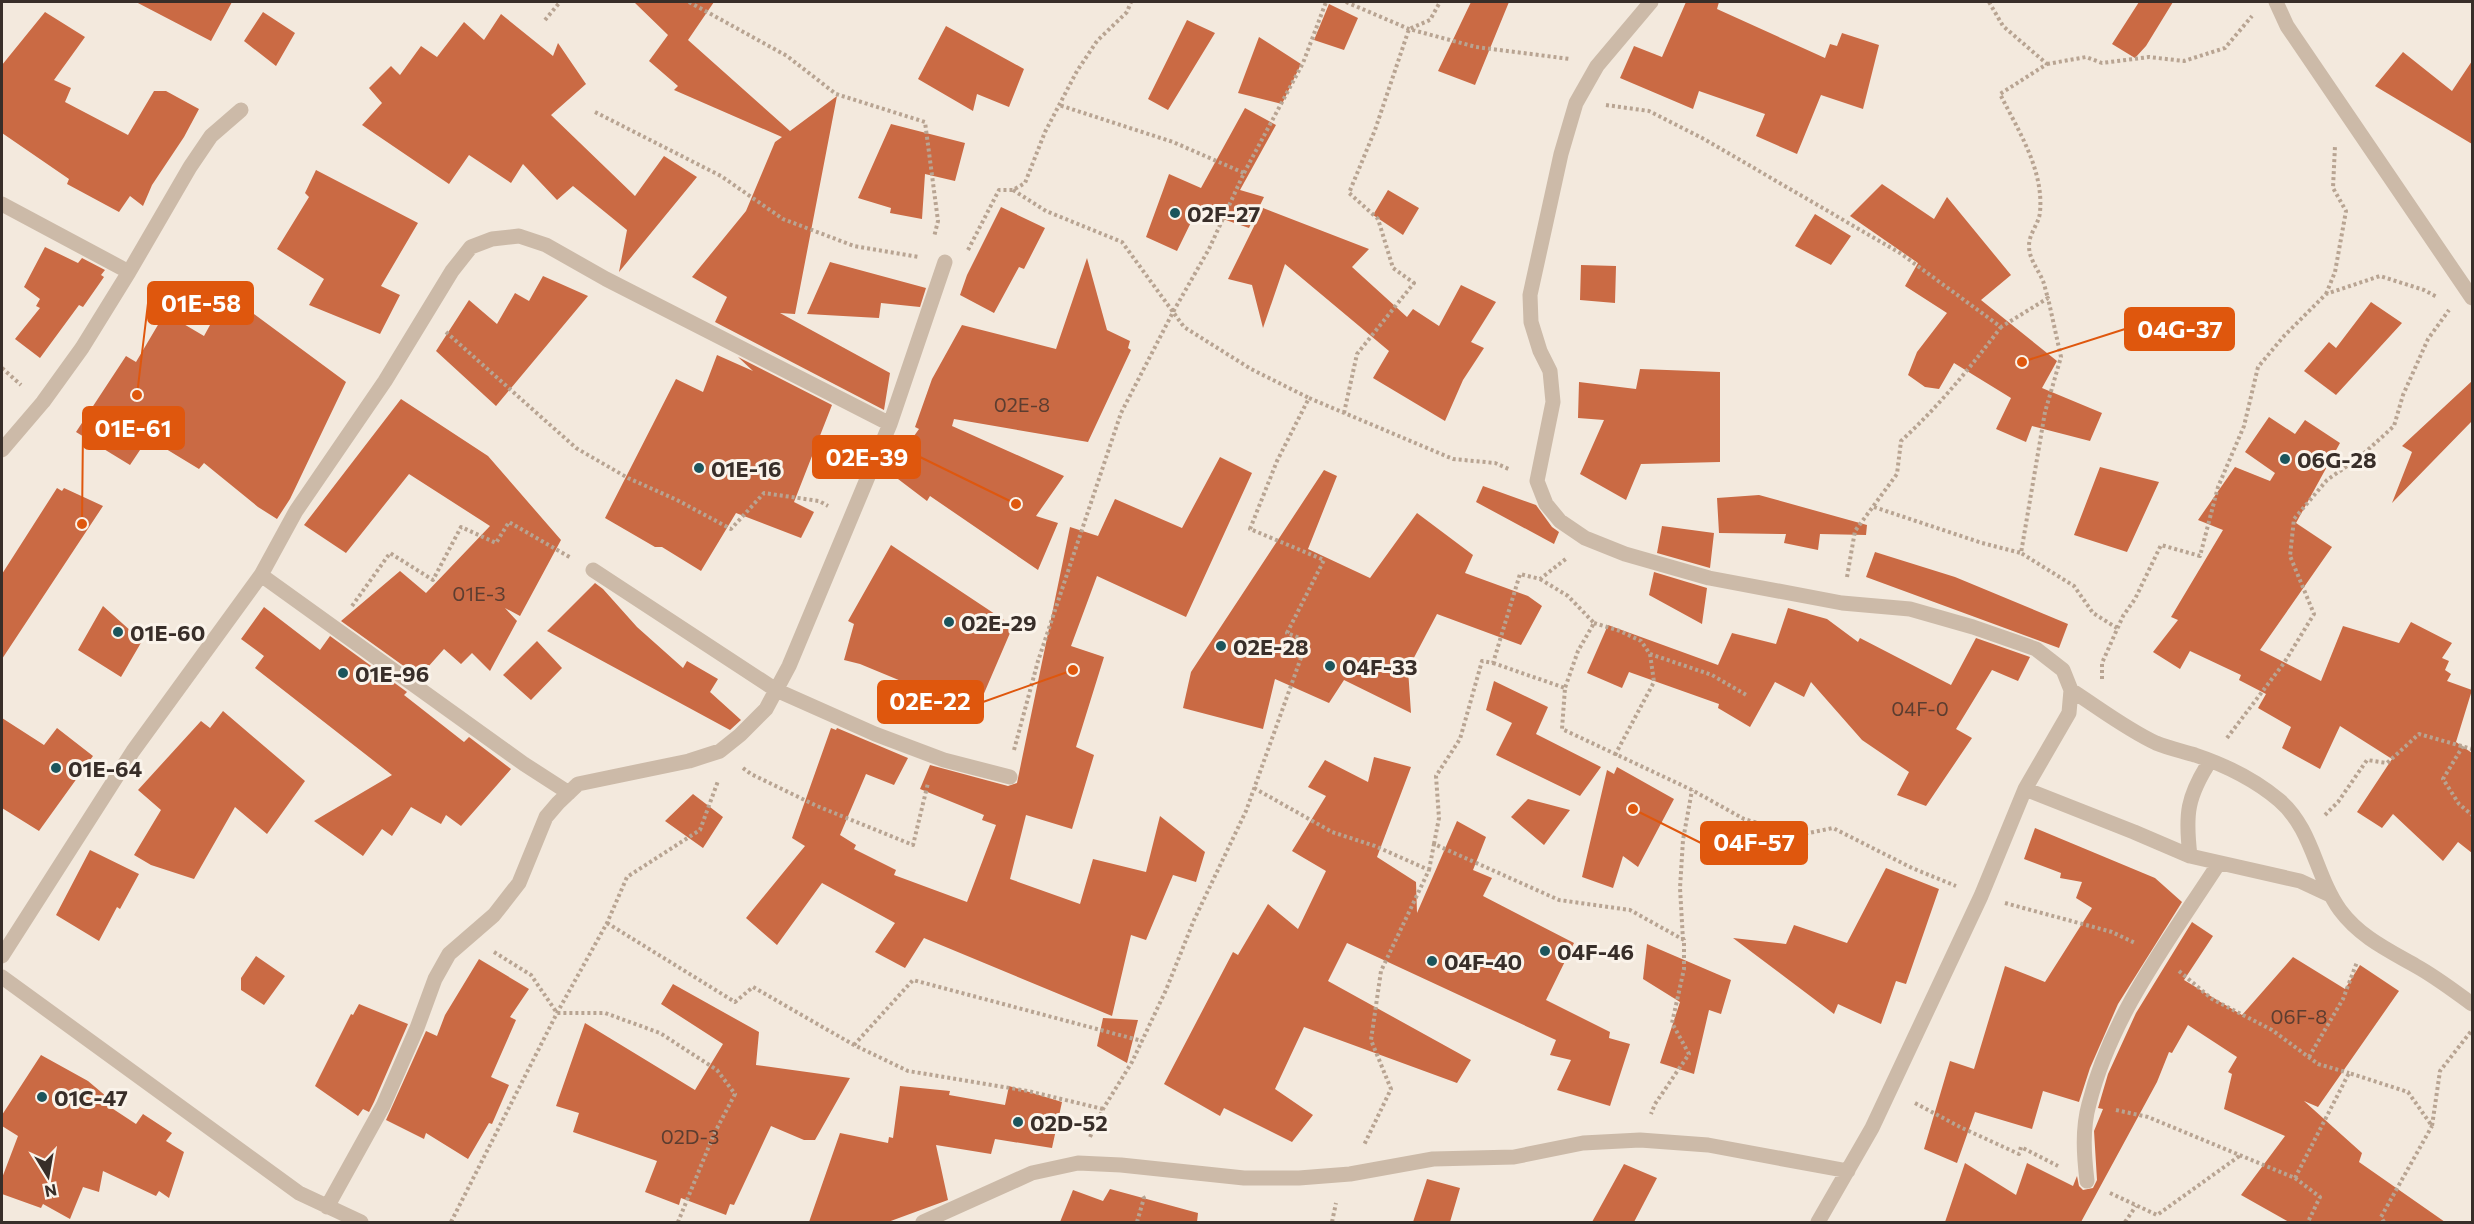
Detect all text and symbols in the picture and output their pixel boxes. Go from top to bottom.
place label: 02F-27 [1187,200,1260,227]
marker: 02F-27 [1168,206,1182,220]
callout: 01E-58 [148,282,253,324]
text: 01E-58 [161,288,241,317]
callout: 04G-37 [2125,308,2234,350]
text: 04G-37 [2137,314,2223,343]
house number: 02E-8 [994,392,1050,416]
callout: 01E-61 [83,407,184,449]
text: 01E-61 [94,413,172,442]
callout: 02E-39 [813,436,920,478]
text: 02E-39 [826,442,908,471]
place label: 06G-28 [2297,446,2377,473]
marker: 06G-28 [2278,452,2292,466]
place label: 01E-16 [711,455,782,482]
marker: 01E-16 [692,461,706,475]
house number: 01E-3 [452,581,506,605]
place label: 02E-29 [961,609,1036,636]
marker: 02E-29 [942,615,956,629]
place label: 01E-60 [130,619,205,646]
marker: 01E-60 [111,625,125,639]
place label: 02E-28 [1233,633,1308,660]
marker: 02E-28 [1214,639,1228,653]
place label: 04F-33 [1342,653,1418,680]
marker: 04F-33 [1323,659,1337,673]
place label: 01E-96 [355,660,429,687]
marker: 01E-96 [336,666,350,680]
callout: 02E-22 [878,681,983,723]
text: 02E-22 [889,686,971,715]
house number: 04F-0 [1891,696,1949,720]
place label: 01E-64 [68,755,142,782]
marker: 01E-64 [49,761,63,775]
callout: 04F-57 [1701,822,1807,864]
text: 04F-57 [1713,827,1795,856]
place label: 04F-46 [1557,938,1634,965]
marker: 04F-46 [1538,944,1552,958]
place label: 04F-40 [1444,948,1522,975]
marker: 04F-40 [1425,954,1439,968]
house number: 06F-8 [2271,1004,2327,1028]
place label: 01C-47 [54,1084,128,1111]
marker: 01C-47 [35,1090,49,1104]
place label: 02D-52 [1030,1109,1108,1136]
marker: 02D-52 [1011,1115,1025,1129]
house number: 02D-3 [661,1124,719,1148]
north arrow [18,1146,78,1206]
text: N [43,1181,59,1202]

